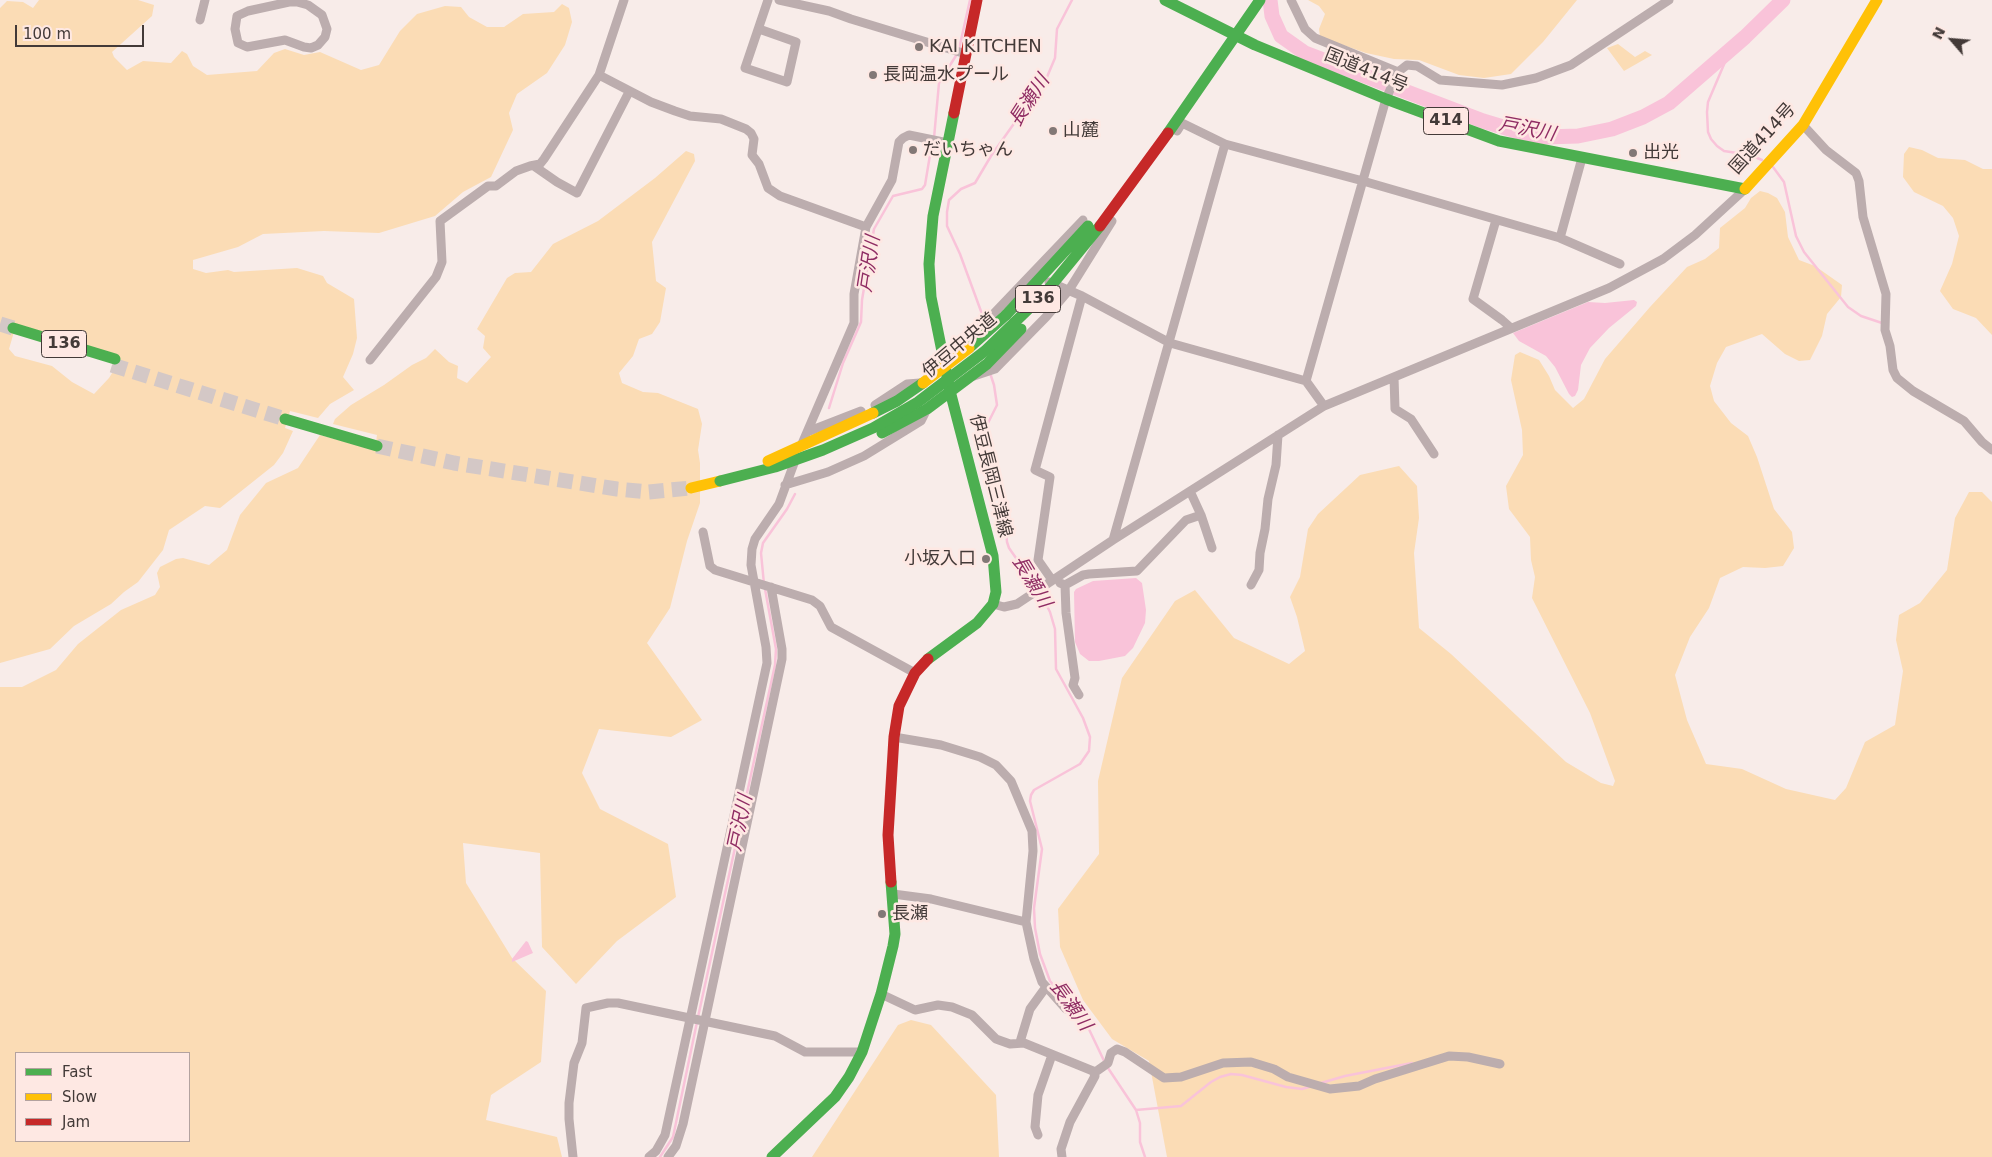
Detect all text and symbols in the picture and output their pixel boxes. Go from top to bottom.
scale bar [18,15,146,47]
north arrow [1927,15,1977,65]
text: N [1929,24,1948,42]
text: 100 m [23,25,71,43]
place label: KAI KITCHEN [929,36,1042,58]
marker: KAI KITCHEN [913,41,925,53]
street label: 国道414号 [1321,44,1411,98]
place label: 長岡温水プール [883,64,1009,86]
marker: 長岡温水プール [867,69,879,81]
water label: 長瀬川 [1005,71,1055,131]
street label: 国道414号 [1725,99,1801,179]
road number: 414 [1424,108,1468,134]
water label: 戸沢川 [1497,113,1557,147]
place label: 山麓 [1063,120,1099,142]
marker: 山麓 [1047,125,1059,137]
place label: だいちゃん [923,139,1013,161]
place label: 出光 [1643,142,1679,164]
marker: だいちゃん [907,144,919,156]
marker: 出光 [1627,147,1639,159]
water label: 戸沢川 [854,234,886,294]
road number: 136 [1016,286,1060,312]
street label: 伊豆中央道 [919,309,1001,383]
road number: 136 [42,330,86,358]
street label: 伊豆長岡三津線 [964,412,1016,540]
place label: 小坂入口 [904,548,976,570]
water label: 長瀬川 [1007,552,1055,612]
marker: 小坂入口 [980,553,992,565]
water label: 戸沢川 [724,793,758,853]
place label: 長瀬 [892,903,928,925]
marker: 長瀬 [876,908,888,920]
water label: 長瀬川 [1044,976,1096,1036]
legend [15,1052,190,1142]
text: Fast [62,1063,92,1081]
text: Slow [62,1088,97,1106]
text: Jam [62,1113,90,1131]

